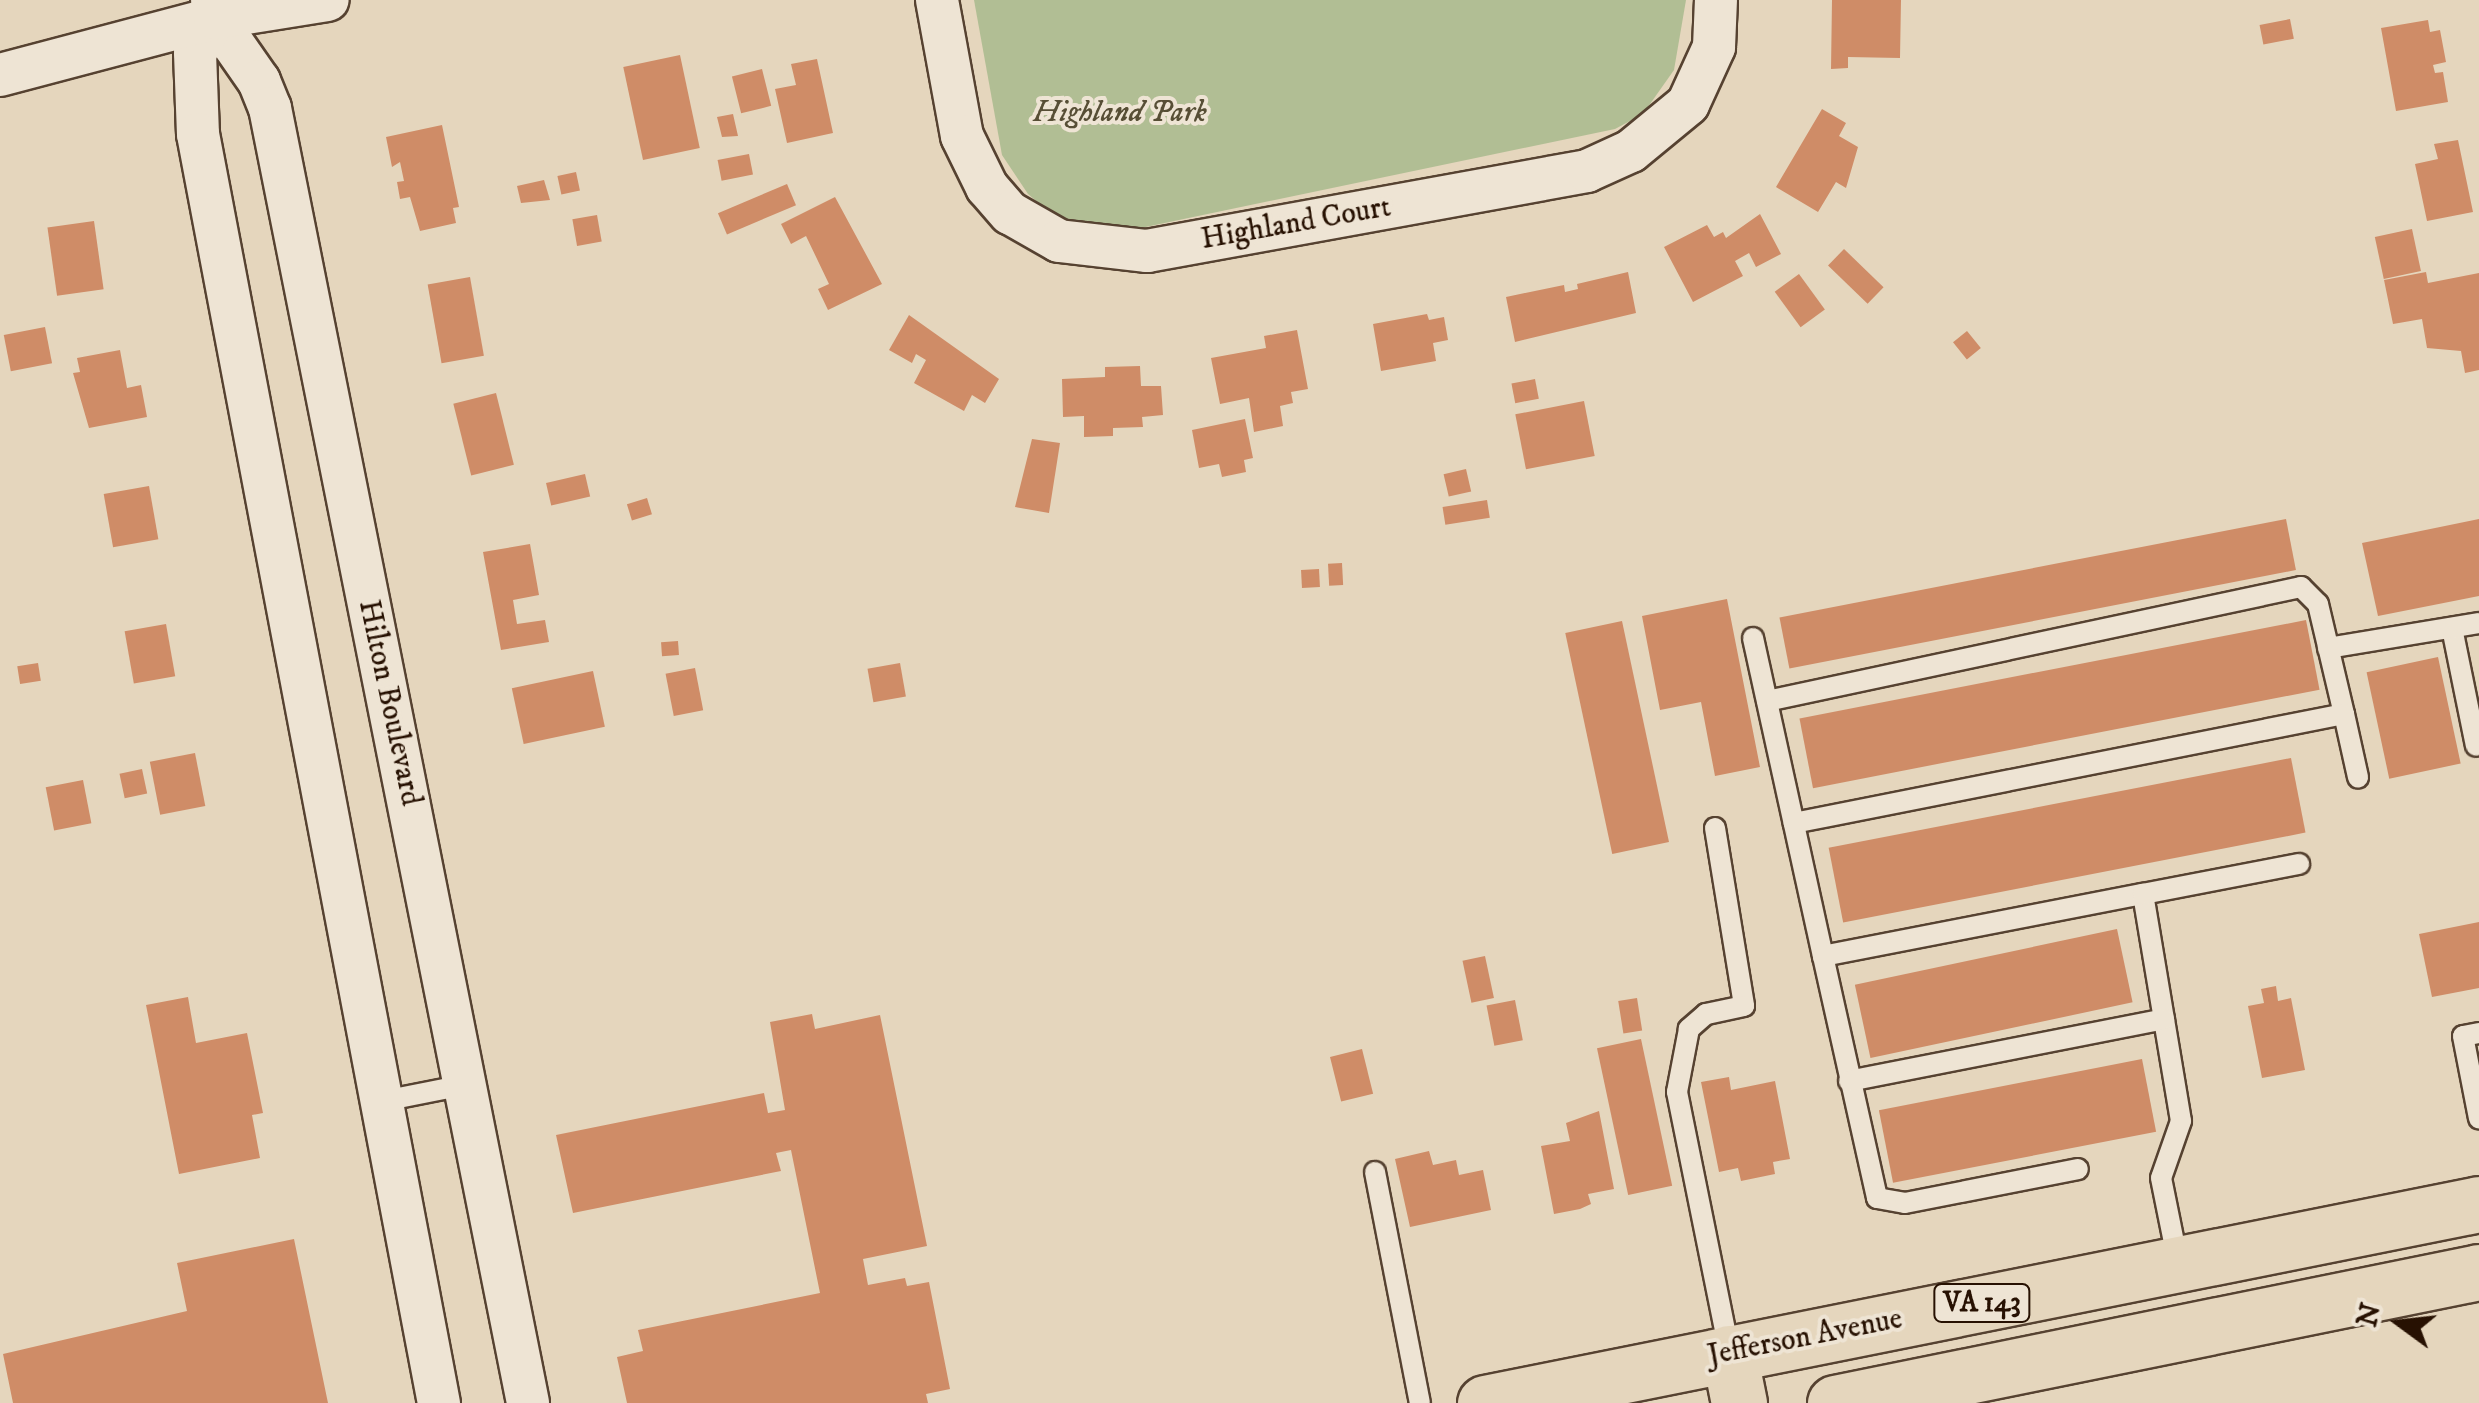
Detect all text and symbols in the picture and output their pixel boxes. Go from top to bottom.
park label: Highland Park [1033,95,1207,131]
street label: Highland Court [1198,190,1394,258]
street label: Hilton Boulevard [350,597,428,809]
north arrow [2349,1273,2449,1373]
road number: VA 143 [1932,1280,2032,1326]
text: N [2350,1299,2389,1331]
street label: Jefferson Avenue [1705,1302,1905,1374]

